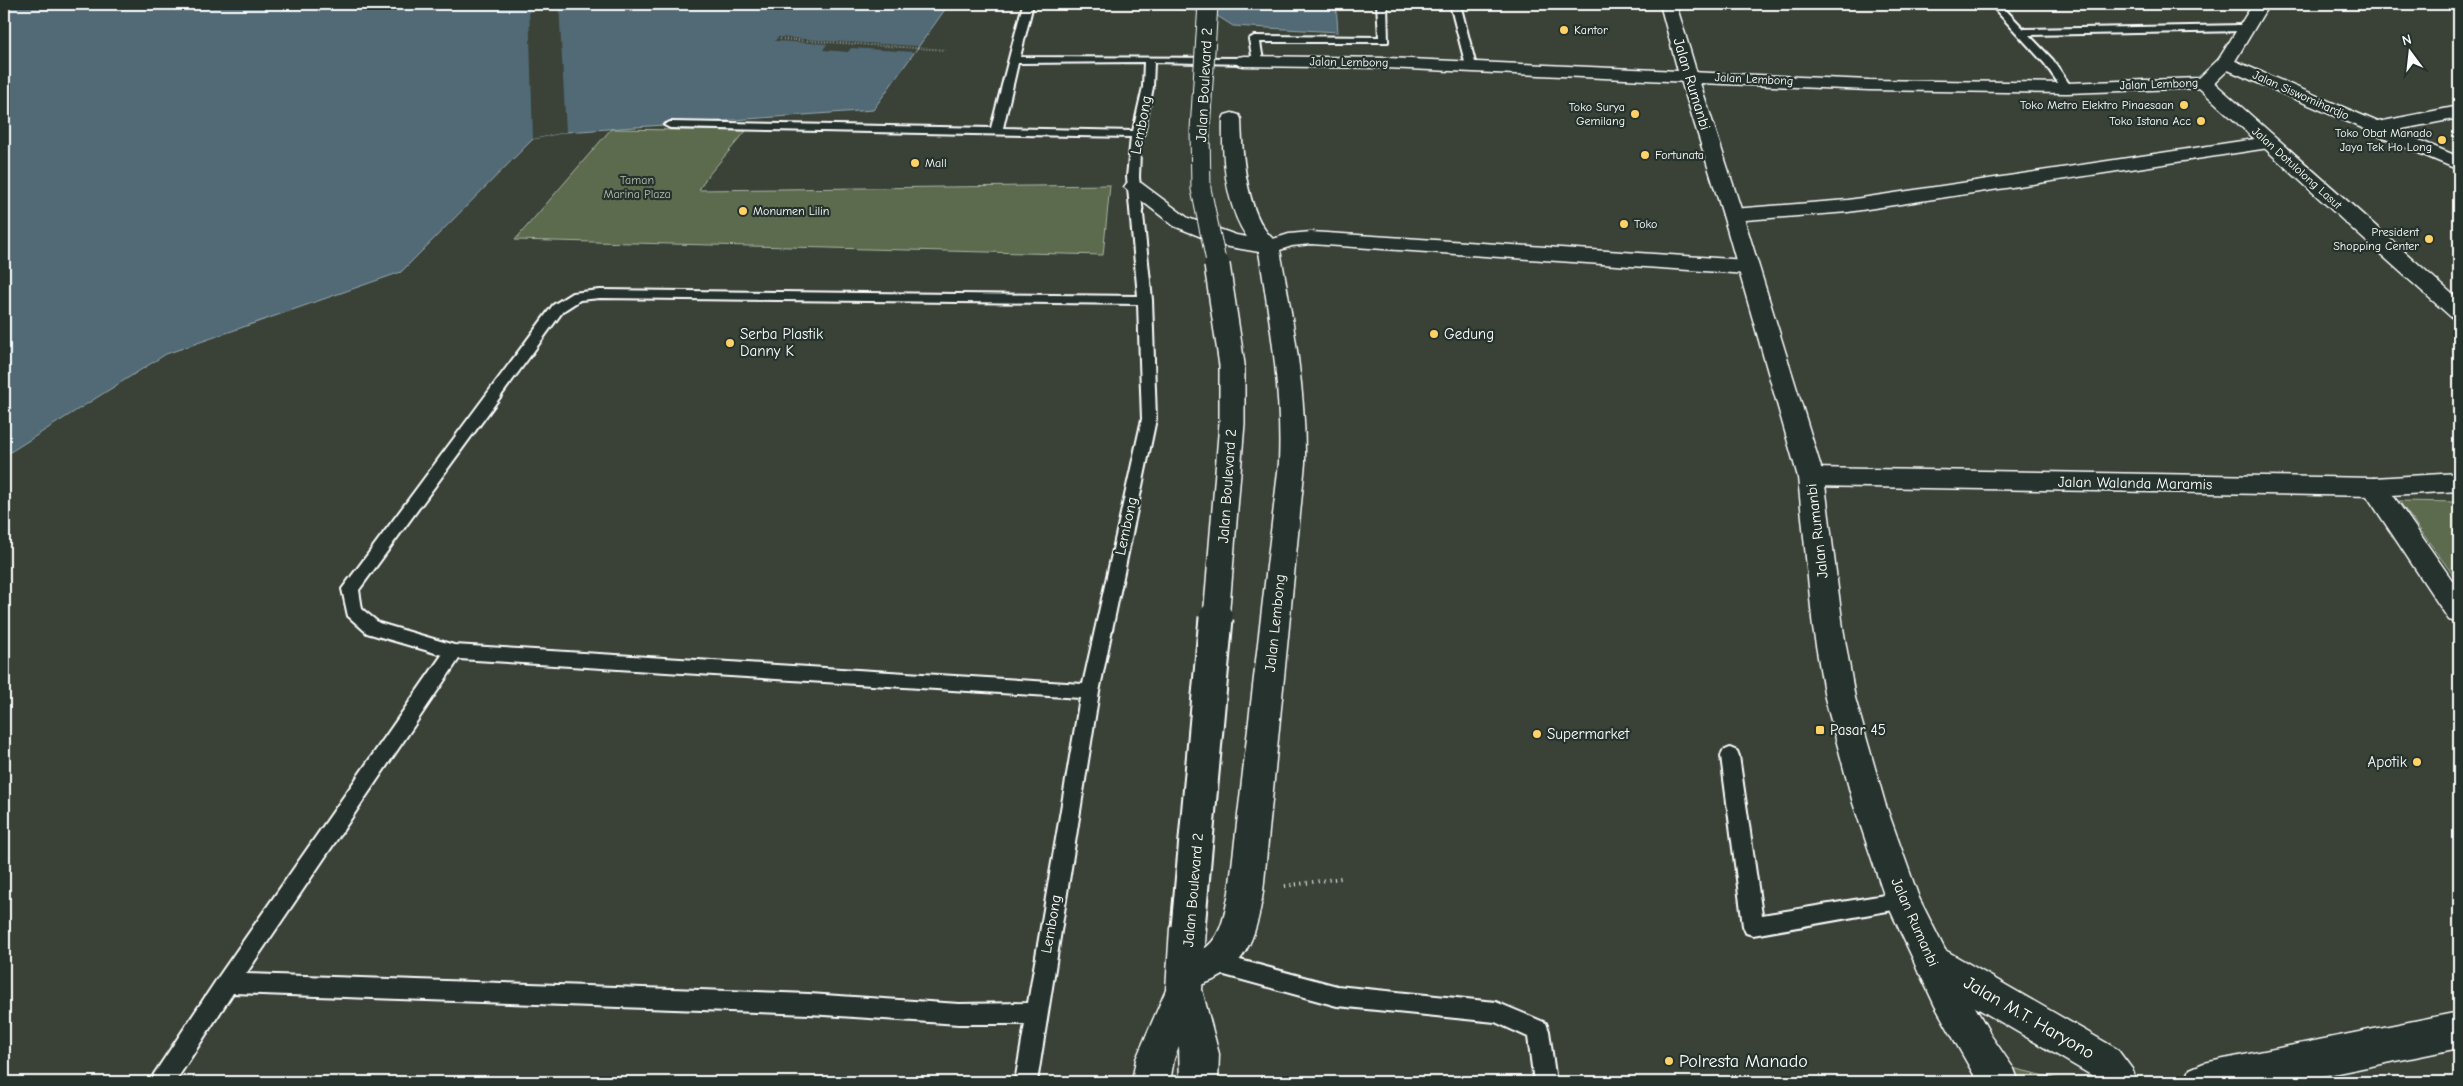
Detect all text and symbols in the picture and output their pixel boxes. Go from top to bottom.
place label: Kantor [1574,23,1608,37]
marker: Kantor [1558,24,1570,36]
street label: Jalan Boulevard 2 [1192,27,1216,143]
north arrow [2386,28,2436,78]
text: N [2400,31,2413,49]
street label: Jalan Rumanbi [1669,36,1715,132]
street label: Jalan Lembong [1310,54,1388,70]
street label: Jalan Siswomihardjo [2251,67,2351,123]
street label: Jalan Lembong [1714,70,1794,88]
street label: Jalan Lembong [2119,76,2199,92]
street label: Lembong [1127,94,1155,156]
place label: Toko Metro Elektro Pinaesaan [2020,98,2174,112]
marker: Toko Metro Elektro Pinaesaan [2178,99,2190,111]
place label: Toko Surya Gemilang [1569,100,1625,128]
marker: Toko Surya Gemilang [1629,108,1641,120]
place label: Toko Istana Acc [2109,114,2191,128]
marker: Toko Istana Acc [2195,115,2207,127]
street label: Jalan Dotulolong Lasut [2249,124,2345,212]
place label: Toko Obat Manado Jaya Tek Ho Long [2335,126,2432,154]
marker: Toko Obat Manado Jaya Tek Ho Long [2436,134,2448,146]
place label: Fortunata [1655,148,1704,162]
marker: Fortunata [1639,149,1651,161]
place label: Mall [925,156,947,170]
marker: Mall [909,157,921,169]
park label: Taman Marina Plaza [603,173,671,201]
place label: Monumen Lilin [753,204,829,218]
marker: Monumen Lilin [737,205,749,217]
place label: Toko [1634,217,1657,231]
marker: Toko [1618,218,1630,230]
place label: President Shopping Center [2333,225,2420,253]
marker: President Shopping Center [2423,233,2435,245]
place label: Serba Plastik Danny K [740,325,824,360]
place label: Gedung [1444,325,1494,343]
marker: Gedung [1428,328,1440,340]
marker: Serba Plastik Danny K [724,337,736,349]
street label: Jalan Boulevard 2 [1214,428,1240,544]
street label: Jalan Walanda Maramis [2058,473,2212,493]
street label: Jalan Rumanbi [1802,483,1832,579]
street label: Lembong [1111,495,1141,557]
street label: Jalan Lembong [1261,573,1289,673]
place label: Pasar 45 [1830,721,1886,739]
marker: Pasar 45 [1814,724,1826,736]
place label: Supermarket [1547,725,1630,743]
marker: Supermarket [1531,728,1543,740]
place label: Apotik [2368,753,2408,771]
marker: Apotik [2411,756,2423,768]
street label: Jalan Boulevard 2 [1179,832,1207,948]
street label: Jalan Rumanbi [1887,875,1943,969]
street label: Lembong [1037,893,1065,955]
street label: Jalan M.T. Haryono [1960,972,2098,1064]
place label: Polresta Manado [1679,1051,1808,1072]
marker: Polresta Manado [1663,1055,1675,1067]

